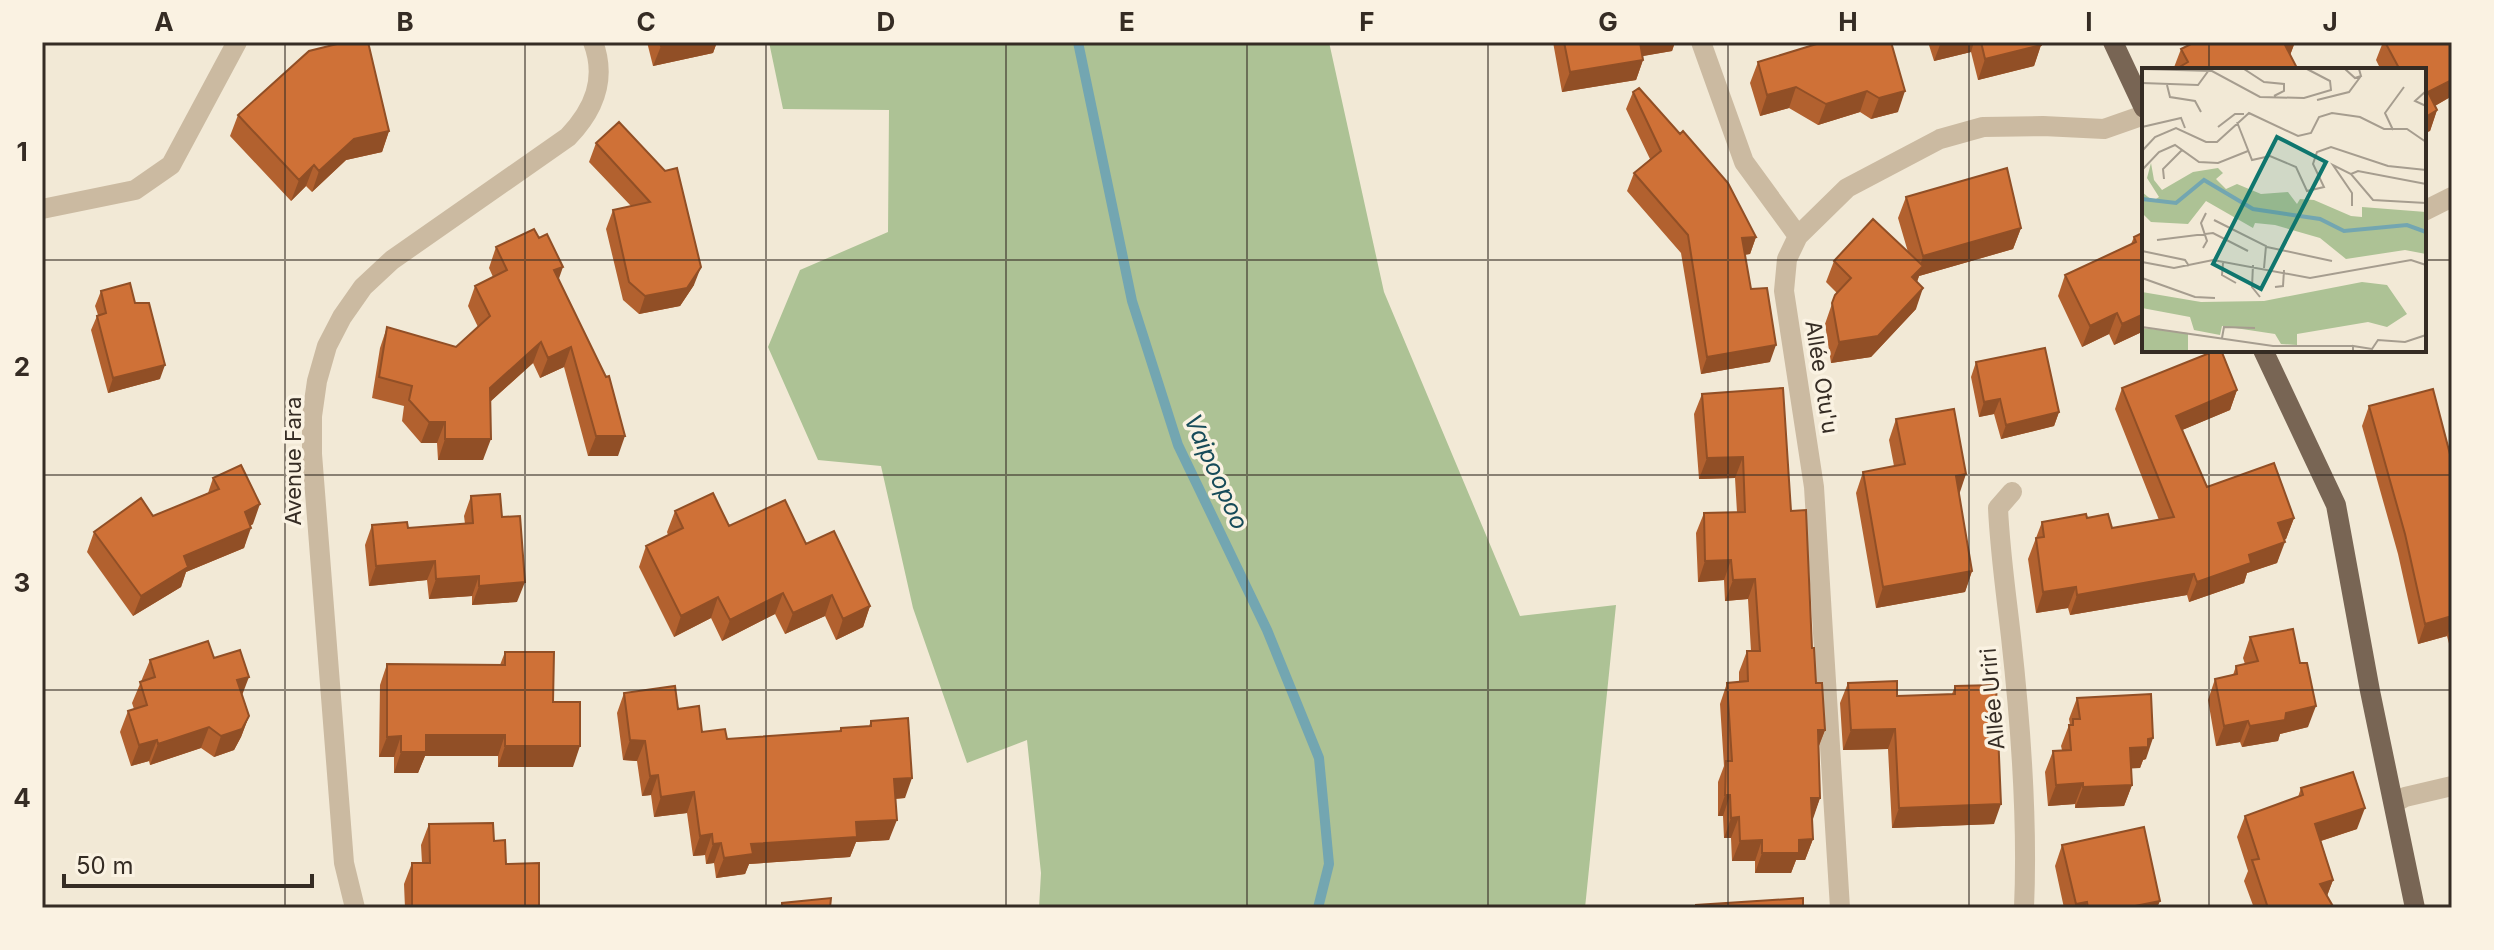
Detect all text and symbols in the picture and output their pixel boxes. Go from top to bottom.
text: A [154,6,174,37]
text: B [396,6,414,37]
text: C [636,6,656,37]
text: D [877,6,895,37]
text: E [1119,6,1135,37]
text: F [1359,6,1375,37]
text: G [1598,6,1618,37]
text: H [1838,6,1858,37]
text: I [2085,6,2093,37]
text: J [2322,6,2338,37]
inset map [2142,68,2426,352]
text: 1 [16,136,28,167]
street label: Allée Otu'u [1800,319,1844,435]
text: 2 [14,351,30,382]
street label: Avenue Fara [280,397,306,525]
water label: Vaipoopoo [1178,410,1255,534]
text: 3 [14,567,30,598]
street label: Allée Uriri [1975,647,2009,751]
text: 4 [13,782,31,813]
scale bar [64,838,312,888]
text: 50 m [76,851,134,880]

